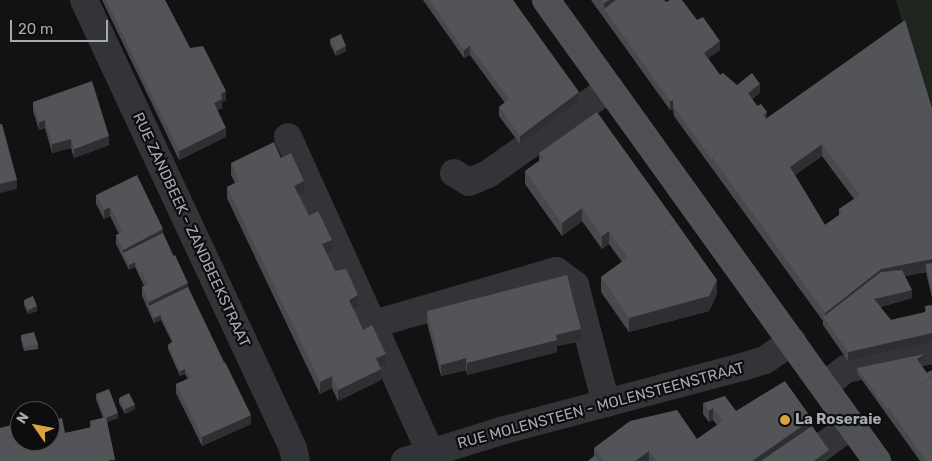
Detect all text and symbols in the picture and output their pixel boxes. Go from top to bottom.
scale bar [12,10,110,42]
text: 20 m [18,20,53,38]
street label: RUE ZANDBEEK - ZANDBEEKSTRAAT [129,110,253,350]
street label: RUE MOLENSTEEN - MOLENSTEENSTRAAT [456,359,746,453]
north arrow [10,401,60,451]
text: N [13,409,33,427]
place label: La Roseraie [795,411,881,429]
marker: La Roseraie [779,414,791,426]

